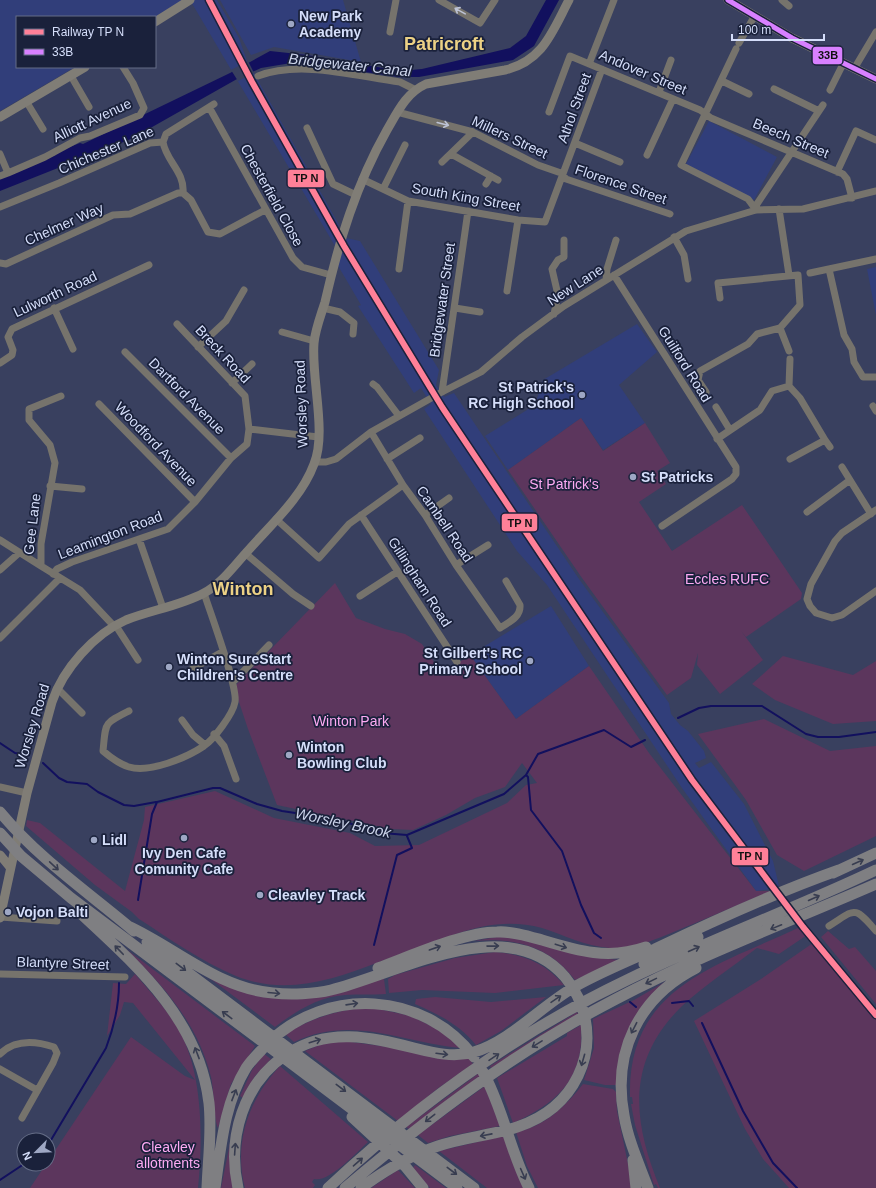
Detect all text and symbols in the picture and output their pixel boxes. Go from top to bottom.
one-way arrow [454,7,466,15]
place label: New Park Academy [299,8,362,40]
legend [16,16,156,68]
scale bar [732,16,824,42]
marker: New Park Academy [286,19,296,29]
text: 100 m [738,23,771,37]
text: Railway TP N [52,25,124,39]
district label: Patricroft [404,34,484,54]
text: 33B [52,45,73,59]
street label: Andover Street [597,46,689,98]
line badge: 33B [812,46,843,65]
text: 33B [818,49,838,61]
water label: Bridgewater Canal [288,50,413,79]
street label: Athol Street [554,71,594,145]
street label: Alliott Avenue [50,95,134,145]
street label: Millers Street [470,112,550,162]
street label: Beech Street [751,115,831,161]
one-way arrow [436,121,449,128]
street label: Chichester Lane [56,123,156,177]
street label: Chesterfield Close [237,141,307,249]
street label: Florence Street [573,161,669,207]
line badge: TP N [287,169,325,188]
text: TP N [294,172,318,184]
street label: South King Street [411,180,522,214]
street label: Chelmer Way [22,200,106,248]
street label: Bridgewater Street [426,241,458,359]
street label: New Lane [544,261,606,309]
street label: Lulworth Road [11,268,99,320]
street label: Breck Road [192,322,254,386]
street label: Guilford Road [655,323,715,405]
street label: Dartford Avenue [146,355,228,437]
street label: Worsley Road [291,360,311,448]
place label: St Patrick's RC High School [468,379,574,411]
marker: St Patrick's RC High School [577,390,587,400]
street label: Woodford Avenue [112,399,200,490]
place label: St Patricks [641,469,714,485]
marker: St Patricks [628,472,638,482]
park label: St Patrick's [529,476,599,492]
street label: Cambell Road [414,483,476,565]
street label: Gee Lane [20,492,44,555]
street label: Leamington Road [56,508,164,562]
line badge: TP N [501,513,538,532]
text: TP N [508,517,532,529]
street label: Gillingham Road [385,534,455,630]
park label: Eccles RUFC [685,571,769,587]
district label: Winton [213,579,273,599]
place label: St Gilbert's RC Primary School [419,645,522,677]
place label: Winton SureStart Children's Centre [177,651,293,683]
marker: St Gilbert's RC Primary School [525,656,535,666]
marker: Winton SureStart Children's Centre [164,662,174,672]
street label: Worsley Road [12,682,52,770]
park label: Winton Park [313,713,390,729]
place label: Winton Bowling Club [297,739,386,771]
marker: Winton Bowling Club [284,750,294,760]
water label: Worsley Brook [294,804,394,841]
place label: Lidl [102,832,127,848]
marker: Ivy Den Cafe Comunity Cafe [179,833,189,843]
marker: Lidl [89,835,99,845]
place label: Ivy Den Cafe Comunity Cafe [135,845,234,877]
line badge: TP N [731,847,769,866]
text: TP N [738,850,762,862]
one-way arrow [851,858,863,865]
one-way arrow [49,862,59,871]
place label: Cleavley Track [268,887,366,903]
marker: Cleavley Track [255,890,265,900]
one-way arrow [807,894,819,901]
place label: Vojon Balti [16,904,88,920]
marker: Vojon Balti [3,907,13,917]
one-way arrow [770,924,782,931]
one-way arrow [486,942,499,950]
one-way arrow [429,943,441,951]
one-way arrow [554,943,567,950]
one-way arrow [687,944,699,952]
one-way arrow [114,945,124,955]
street label: Blantyre Street [16,953,110,973]
one-way arrow [175,963,186,972]
one-way arrow [645,978,657,985]
one-way arrow [267,990,280,997]
one-way arrow [550,995,561,1003]
one-way arrow [346,1000,359,1008]
one-way arrow [221,1011,232,1019]
one-way arrow [630,1022,637,1034]
one-way arrow [308,1037,321,1044]
one-way arrow [532,1040,543,1048]
one-way arrow [192,1047,200,1059]
one-way arrow [435,1050,448,1058]
one-way arrow [488,1053,499,1061]
one-way arrow [579,1054,586,1067]
one-way arrow [335,1083,346,1092]
one-way arrow [230,1089,238,1101]
one-way arrow [425,1113,436,1122]
north arrow [16,1132,56,1172]
one-way arrow [480,1132,493,1140]
park label: Cleavley allotments [136,1139,200,1171]
one-way arrow [231,1143,238,1156]
text: N [20,1150,34,1162]
one-way arrow [352,1158,362,1167]
one-way arrow [446,1167,457,1175]
one-way arrow [519,1168,527,1180]

